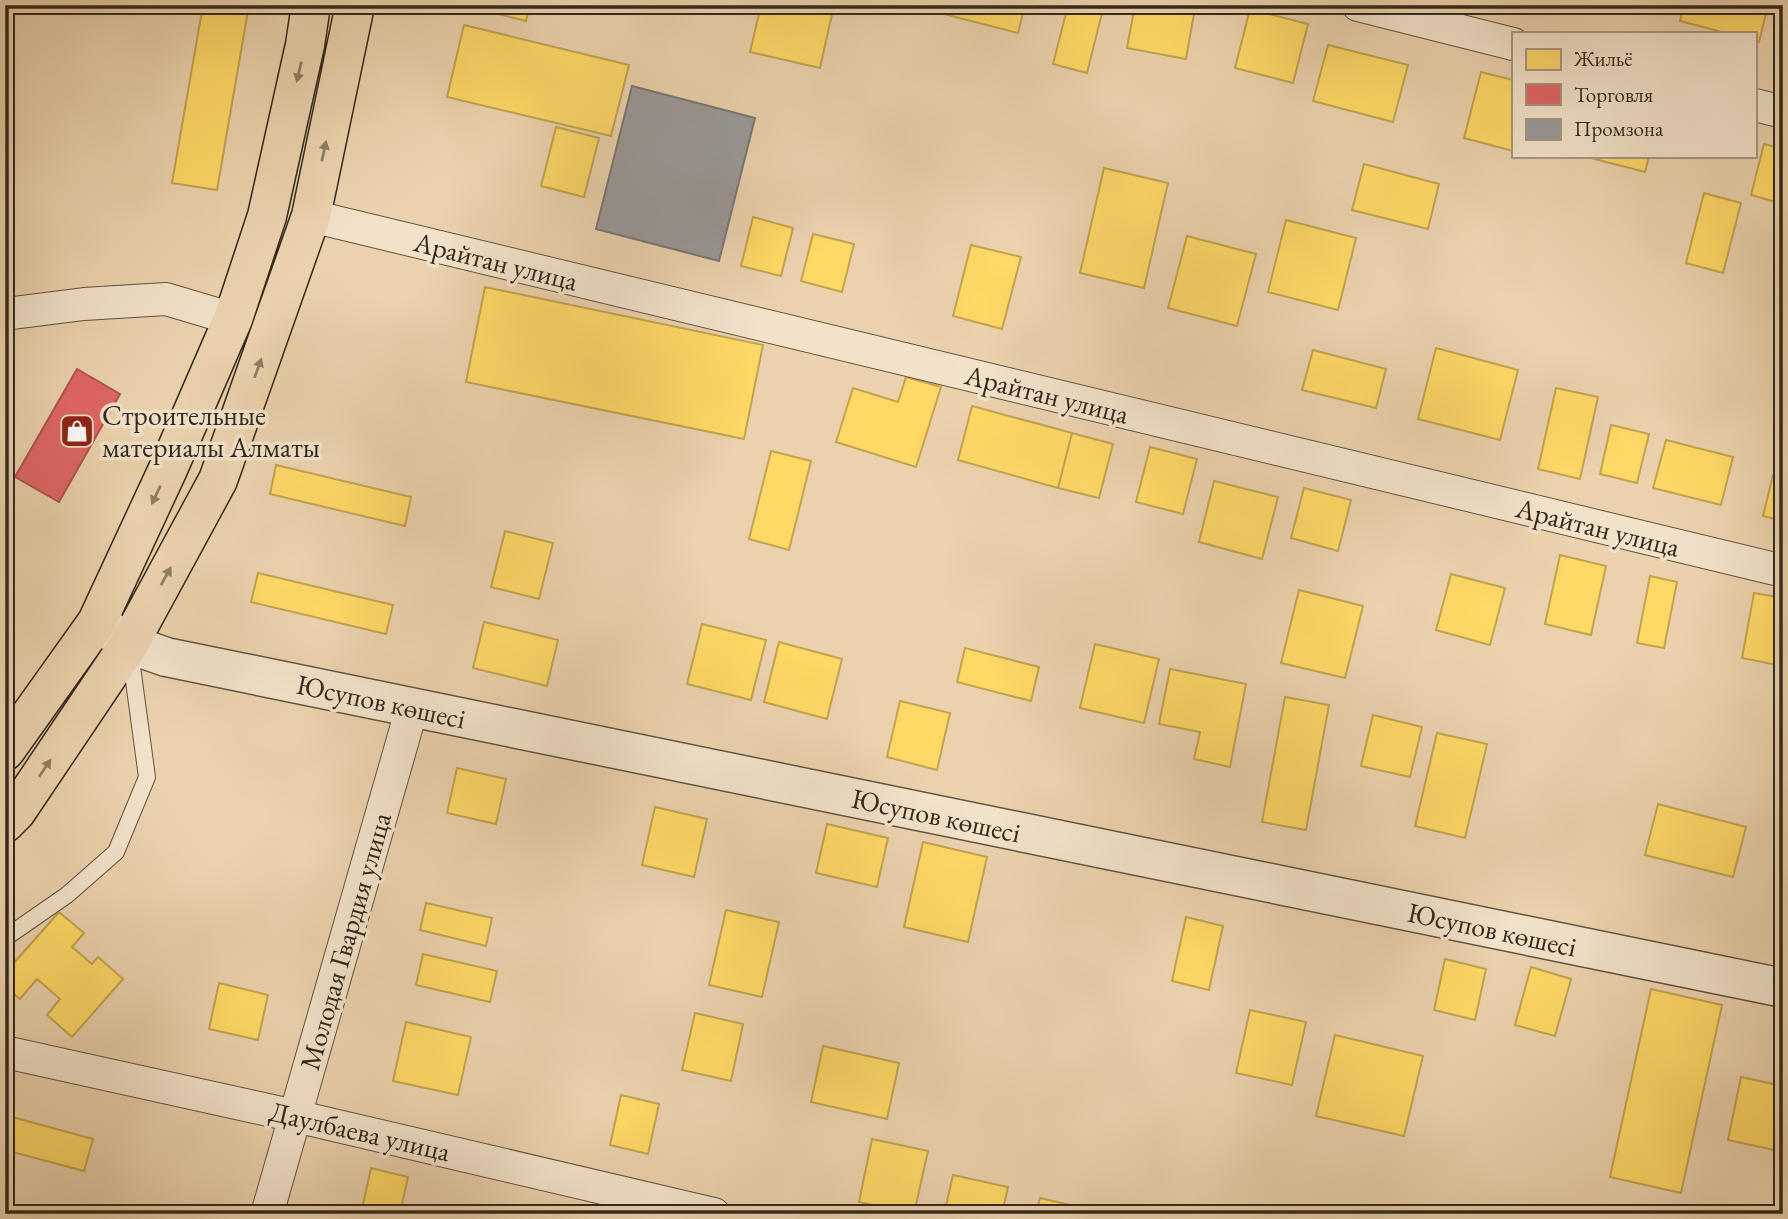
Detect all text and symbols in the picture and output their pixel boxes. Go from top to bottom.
legend [1512,32,1756,158]
text: Жильё [1573,45,1633,72]
one-way arrow [293,61,304,83]
text: Торговля [1574,81,1653,108]
text: Промзона [1574,115,1664,142]
one-way arrow [319,140,330,162]
street label: Арайтан улица [409,223,582,299]
street label: Арайтан улица [960,356,1133,432]
one-way arrow [253,358,264,379]
place label: Строительные материалы Алматы [102,397,320,465]
shop icon: Строительные материалы Алматы [58,412,96,450]
one-way arrow [150,485,161,506]
street label: Арайтан улица [1511,489,1684,565]
one-way arrow [160,565,172,585]
street label: Юсупов көшесі [293,665,469,737]
one-way arrow [39,758,52,778]
street label: Юсупов көшесі [848,779,1024,851]
street label: Молодая Гвардия улица [291,807,399,1074]
street label: Юсупов көшесі [1404,893,1580,965]
street label: Даулбаева улица [266,1093,455,1169]

